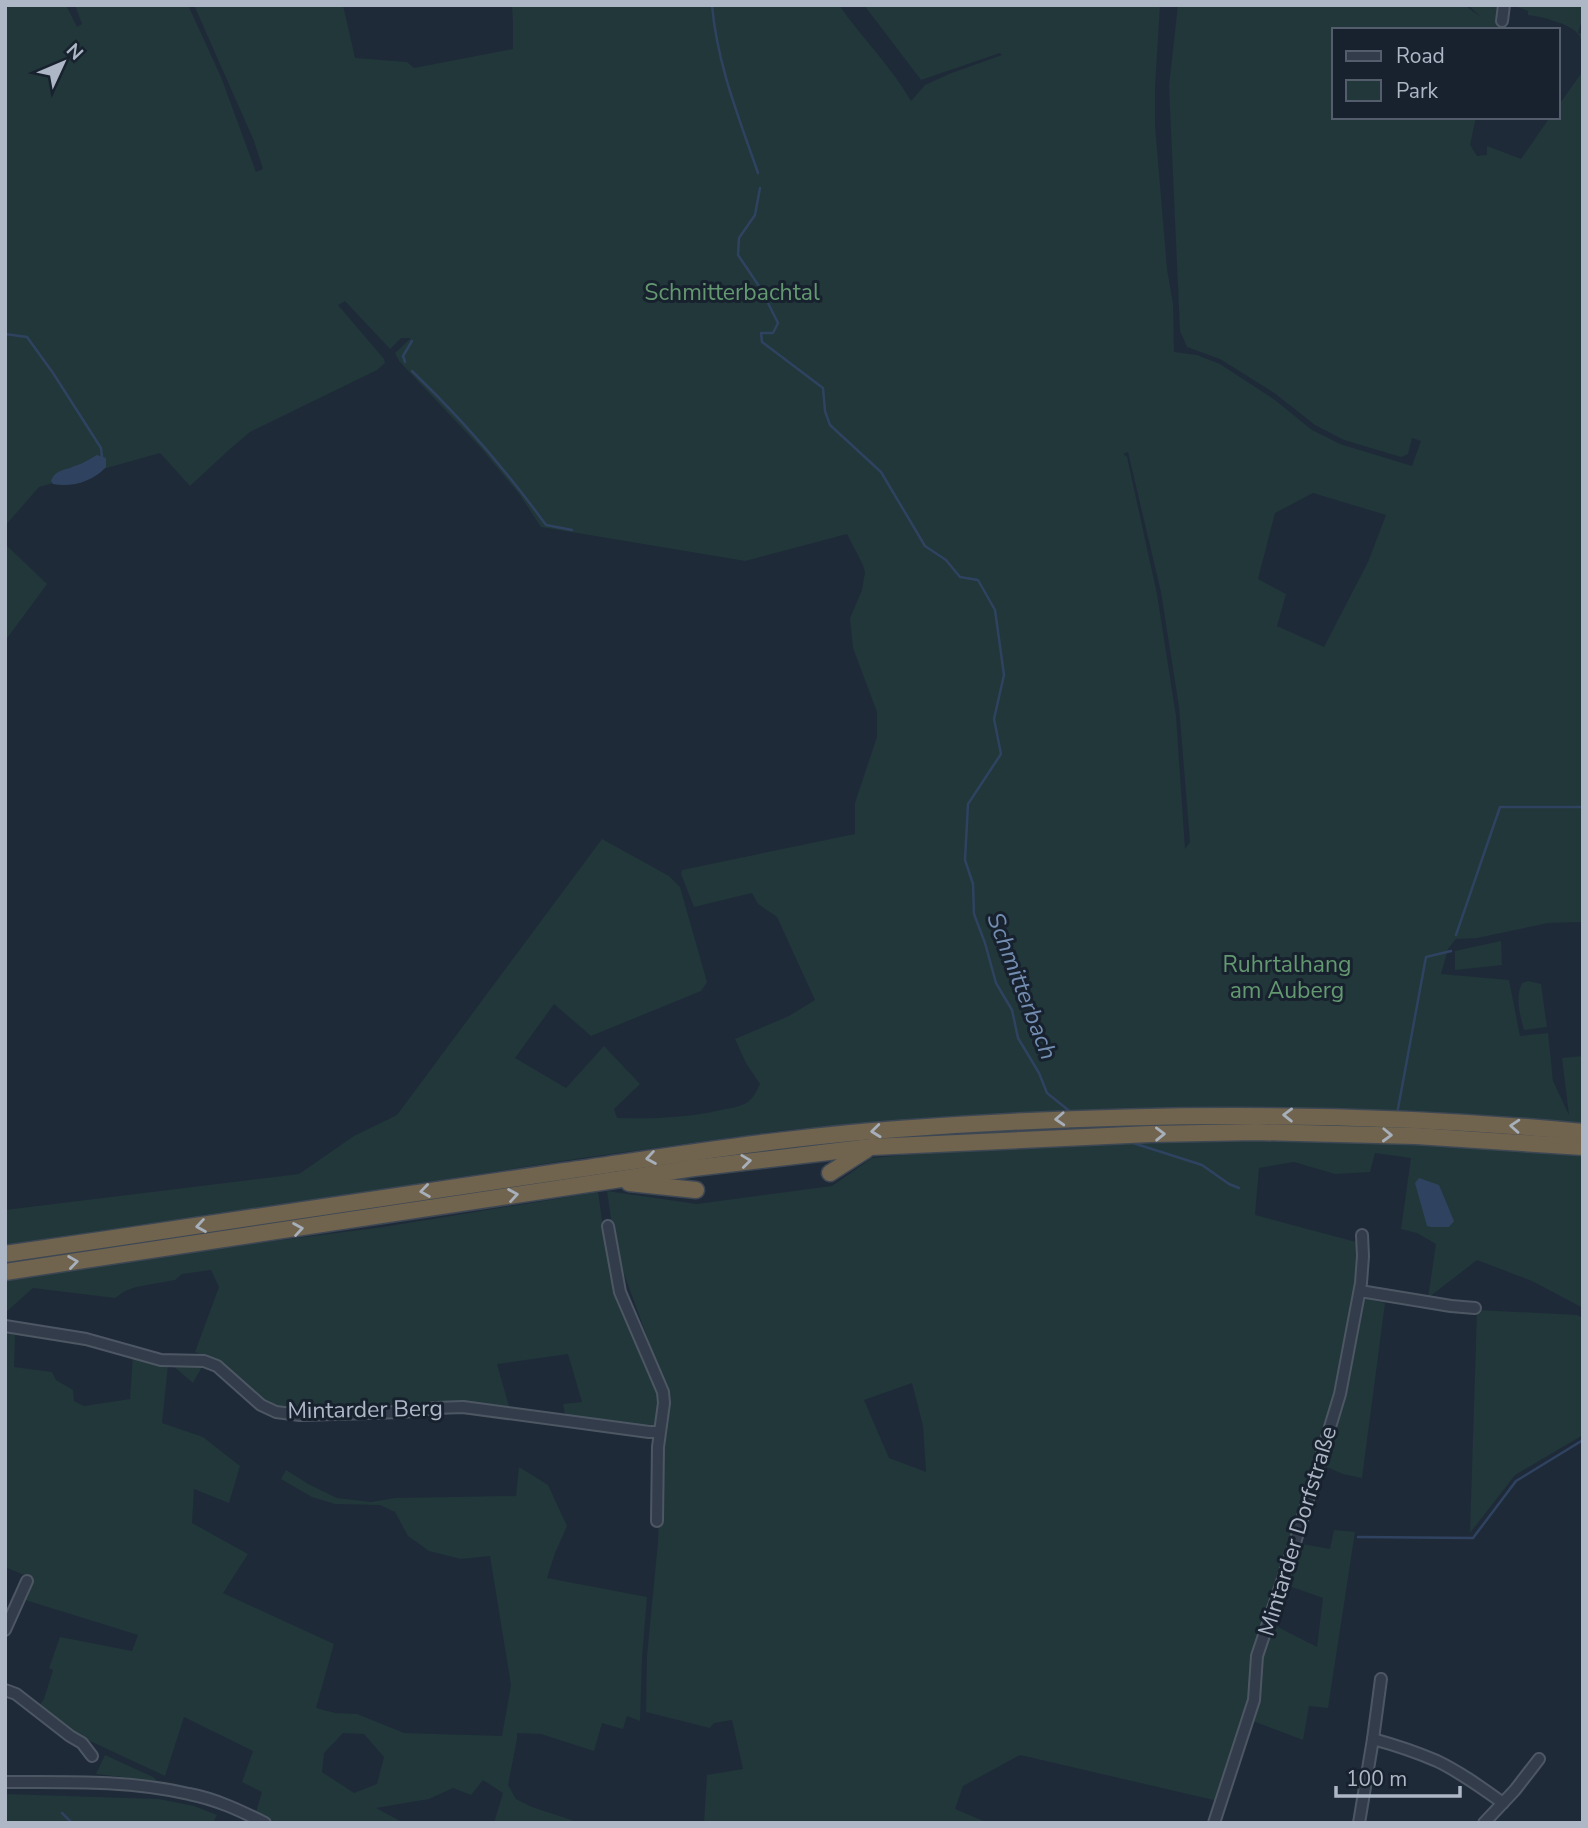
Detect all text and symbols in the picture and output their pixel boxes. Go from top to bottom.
north arrow [28,28,98,98]
legend [1332,28,1560,119]
text: N [60,38,89,66]
text: Road [1396,42,1445,70]
text: Park [1396,77,1438,105]
park label: Schmitterbachtal [644,277,820,308]
water label: Schmitterbach [979,908,1065,1064]
park label: Ruhrtalhang am Auberg [1222,949,1352,1006]
one-way arrow [1282,1107,1292,1123]
one-way arrow [1054,1112,1065,1127]
one-way arrow [1509,1119,1520,1134]
one-way arrow [871,1123,882,1138]
one-way arrow [1155,1126,1166,1141]
one-way arrow [1382,1127,1393,1142]
one-way arrow [645,1150,656,1165]
one-way arrow [740,1154,752,1169]
one-way arrow [420,1183,431,1198]
one-way arrow [507,1188,519,1203]
one-way arrow [195,1218,207,1233]
one-way arrow [292,1222,304,1237]
one-way arrow [67,1255,79,1270]
street label: Mintarder Berg [287,1393,443,1426]
street label: Mintarder Dorfstraße [1251,1422,1344,1640]
scale bar [1336,1755,1460,1799]
text: 100 m [1346,1765,1407,1793]

